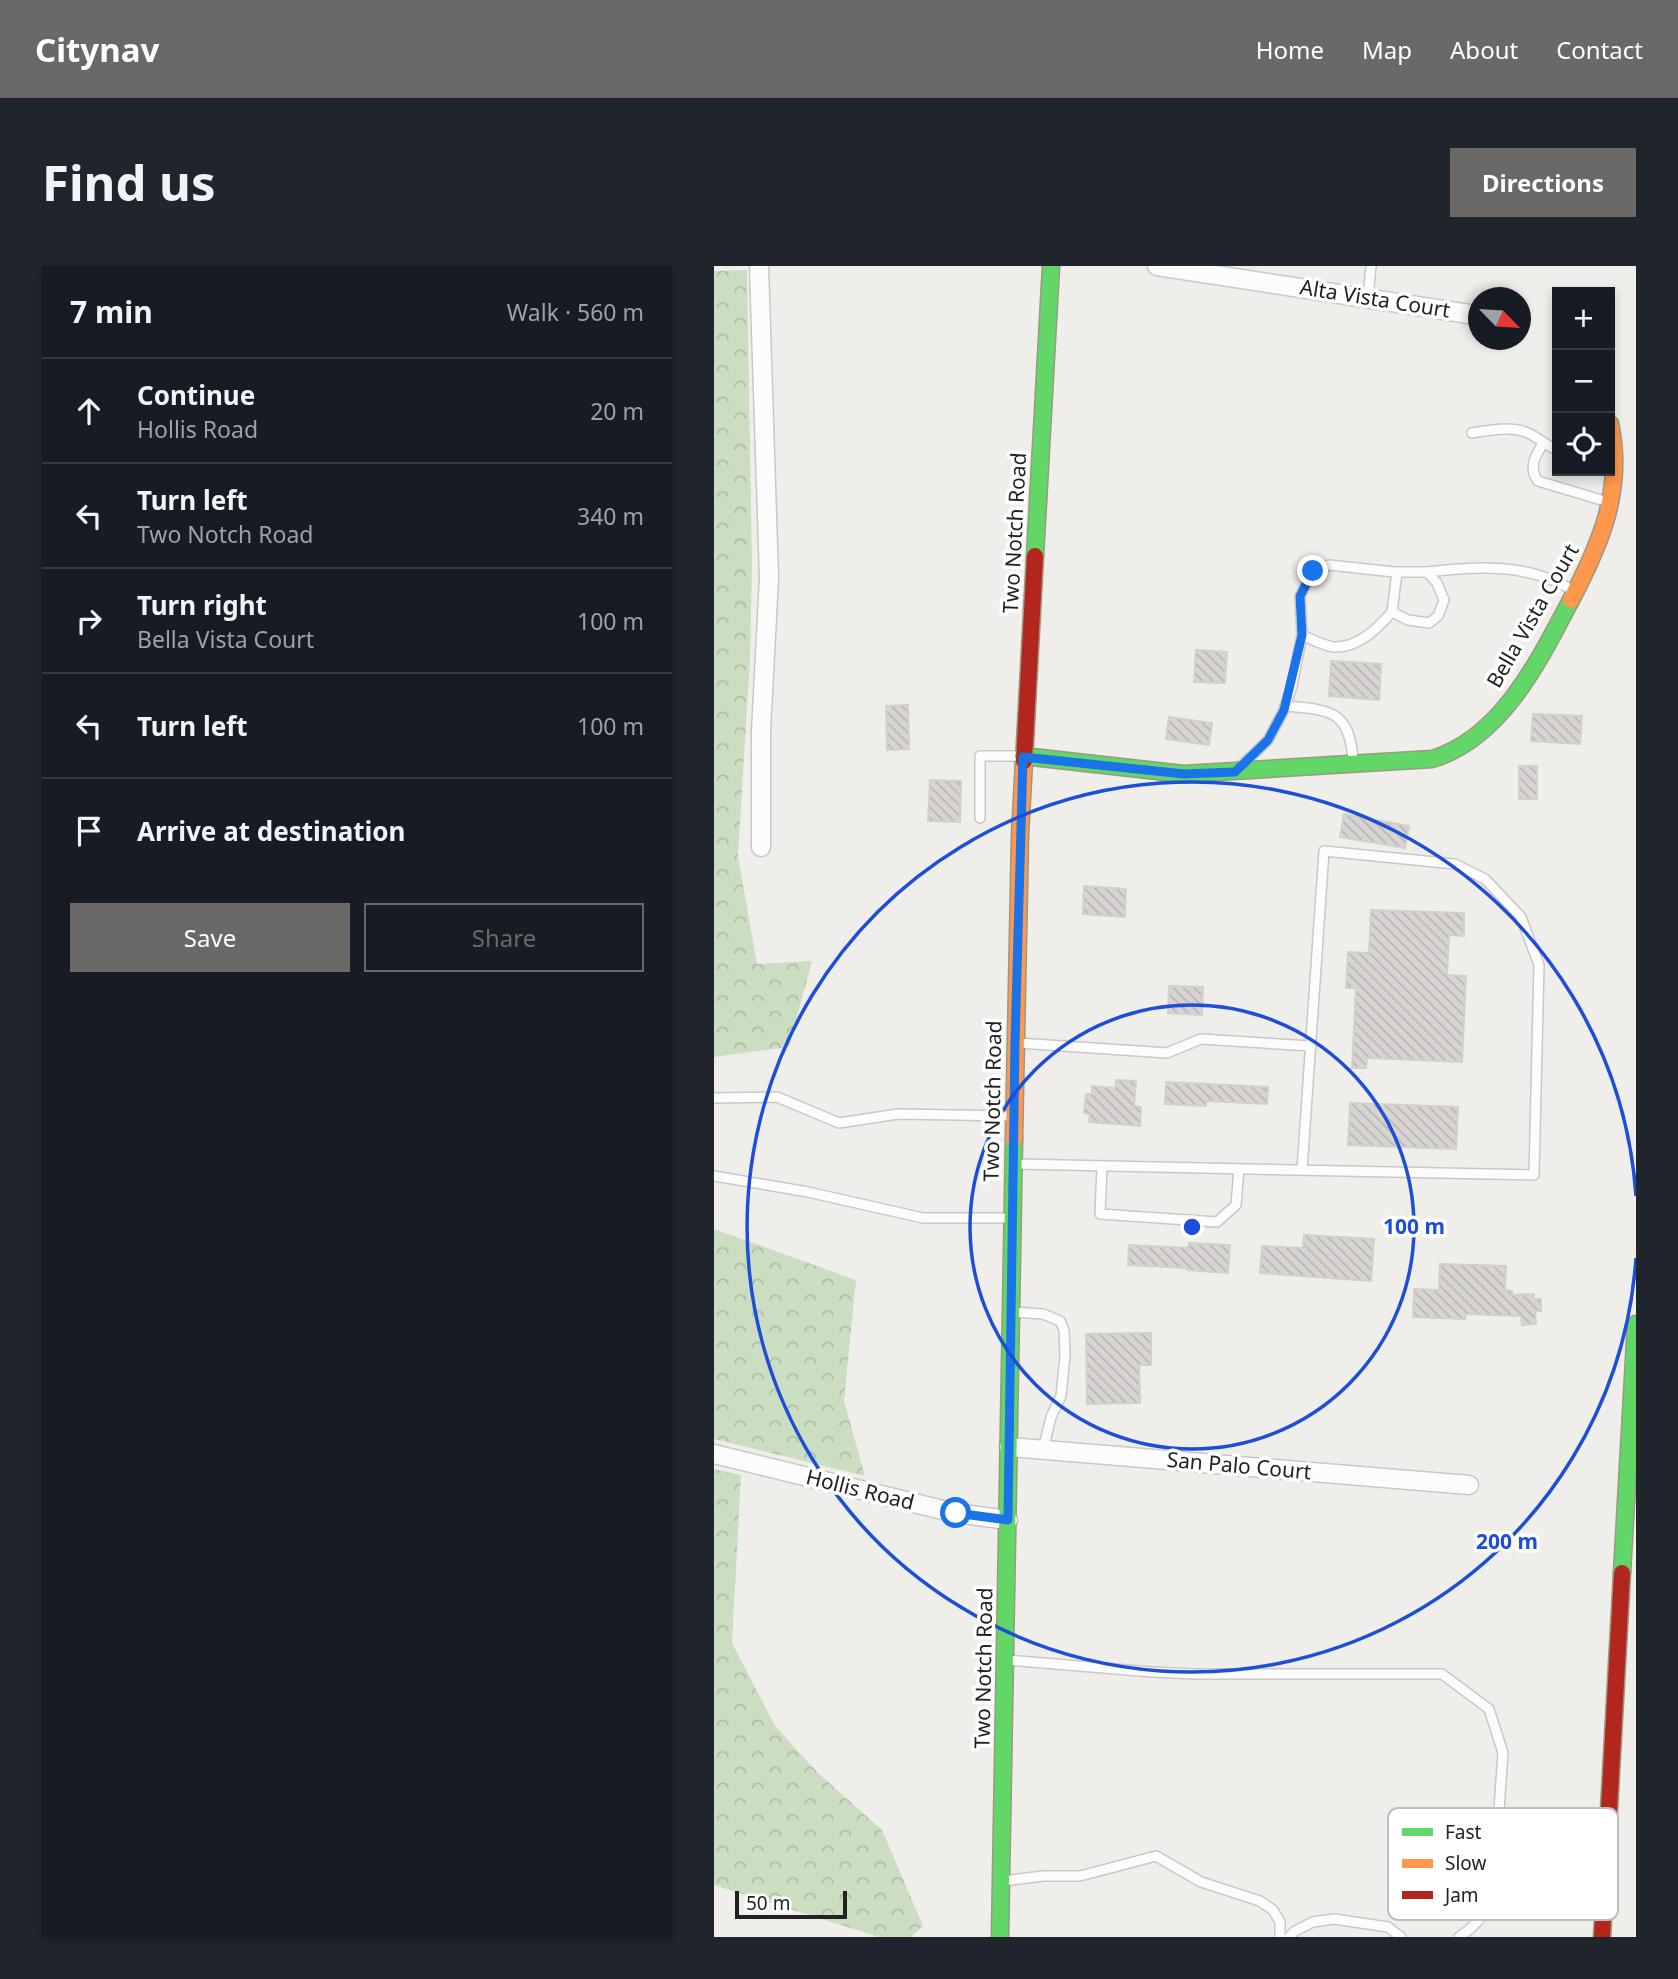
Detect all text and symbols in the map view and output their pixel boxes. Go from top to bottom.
text: Citynav [35,27,159,72]
text: Home [1256,33,1324,66]
text: Map [1362,33,1412,66]
text: About [1450,33,1518,66]
text: Contact [1556,33,1643,66]
button: Directions [1450,148,1636,217]
text: Find us [42,149,216,215]
street label: Alta Vista Court [1298,272,1453,324]
north arrow [1468,287,1531,350]
map controls [1552,287,1615,476]
button: + [1552,287,1615,350]
text: 7 min [70,291,153,332]
text: Walk · 560 m [507,296,644,328]
button: − [1552,350,1615,413]
text: Continue [137,377,255,413]
icon: ahead [70,392,108,430]
text: 20 m [590,395,644,427]
text: Hollis Road [137,413,258,445]
button: locate [1552,413,1615,476]
street label: Two Notch Road [996,452,1032,614]
text: Turn left [137,482,248,518]
icon: left [70,497,108,535]
text: 340 m [577,500,644,532]
text: Two Notch Road [137,518,314,550]
street label: Bella Vista Court [1480,538,1585,693]
route end [1297,555,1328,586]
text: Turn right [137,587,267,623]
icon: right [70,602,108,640]
text: 100 m [577,605,644,637]
text: Bella Vista Court [137,623,314,655]
icon: left [70,707,108,745]
text: Turn left [137,708,248,744]
text: 100 m [577,710,644,742]
icon: arrive [70,812,108,850]
text: Arrive at destination [137,813,406,849]
button: Save [70,903,350,972]
button: Share [364,903,644,972]
street label: Two Notch Road [977,1020,1007,1182]
text: 100 m [1383,1212,1445,1240]
centre of rings [1180,1215,1204,1239]
street label: San Palo Court [1166,1445,1313,1485]
street label: Hollis Road [803,1462,917,1516]
route start [940,1497,971,1528]
text: 200 m [1476,1527,1538,1555]
street label: Two Notch Road [968,1587,998,1749]
legend [1388,1808,1618,1920]
text: Fast [1445,1819,1482,1845]
text: Slow [1445,1850,1486,1876]
text: Jam [1443,1882,1479,1908]
scale bar [735,1888,847,1920]
text: 50 m [746,1890,790,1916]

